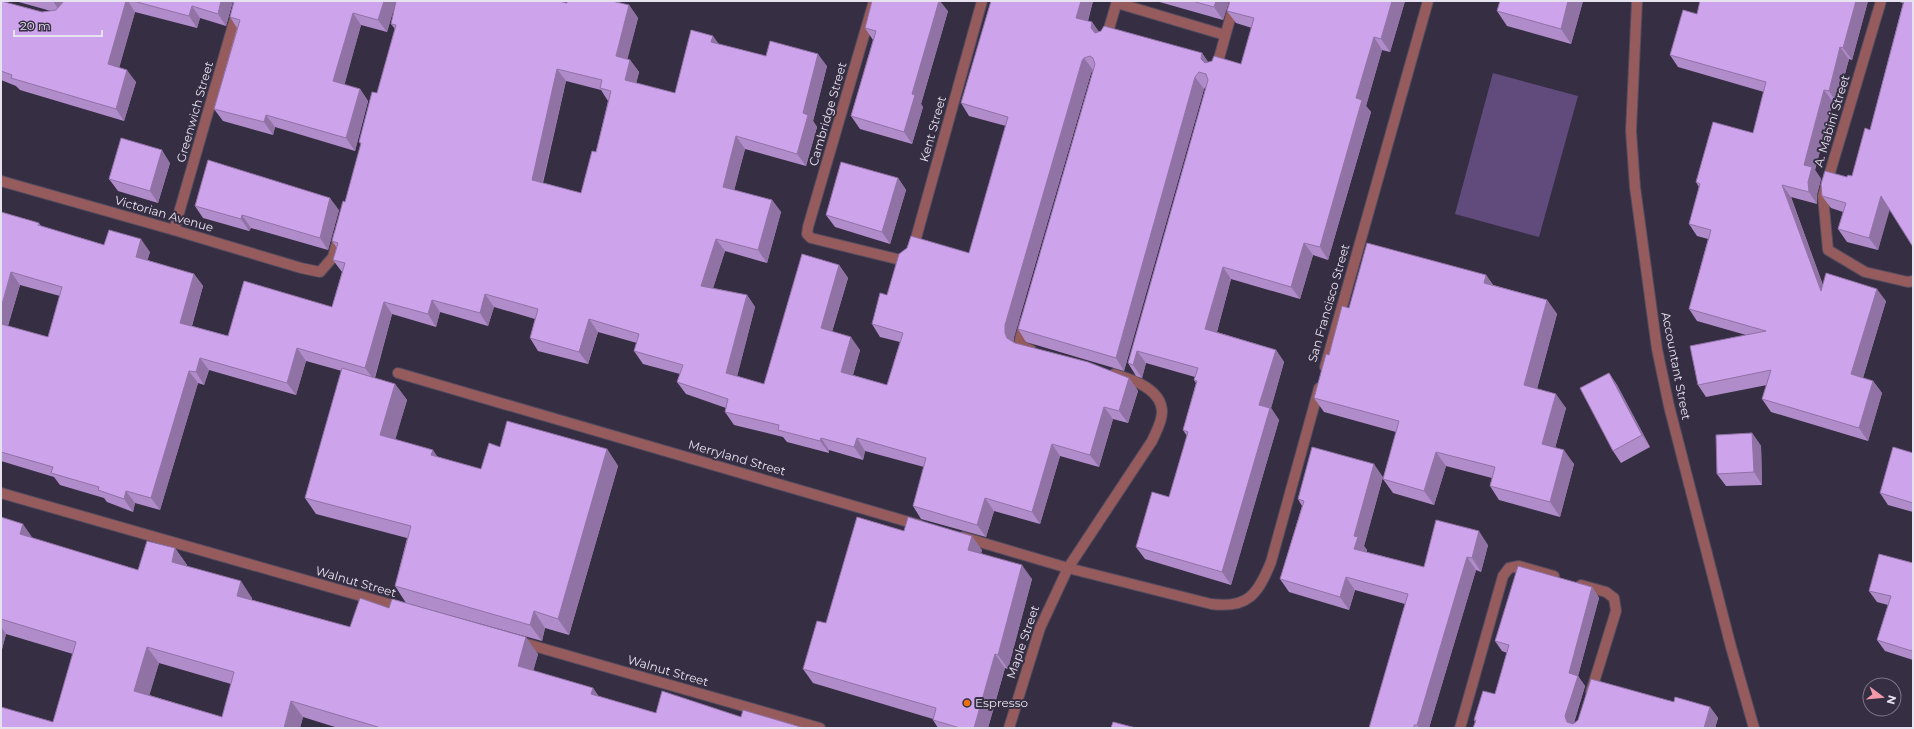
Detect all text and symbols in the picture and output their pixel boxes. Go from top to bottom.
scale bar [14,12,102,38]
text: 20 m [20,18,51,33]
street label: Greenwich Street [173,59,216,164]
street label: Cambridge Street [806,60,850,168]
street label: A. Mabini Street [1810,73,1853,169]
street label: Kent Street [916,94,949,164]
street label: Victorian Avenue [113,192,215,235]
street label: San Francisco Street [1304,242,1353,364]
street label: Accountant Street [1659,311,1694,421]
street label: Merryland Street [687,436,788,479]
street label: Walnut Street [314,563,398,600]
street label: Maple Street [1003,603,1042,680]
street label: Walnut Street [626,652,710,689]
north arrow [1862,677,1902,717]
text: N [1884,694,1900,706]
place label: Espresso [975,695,1028,710]
marker: Espresso [962,698,972,708]

